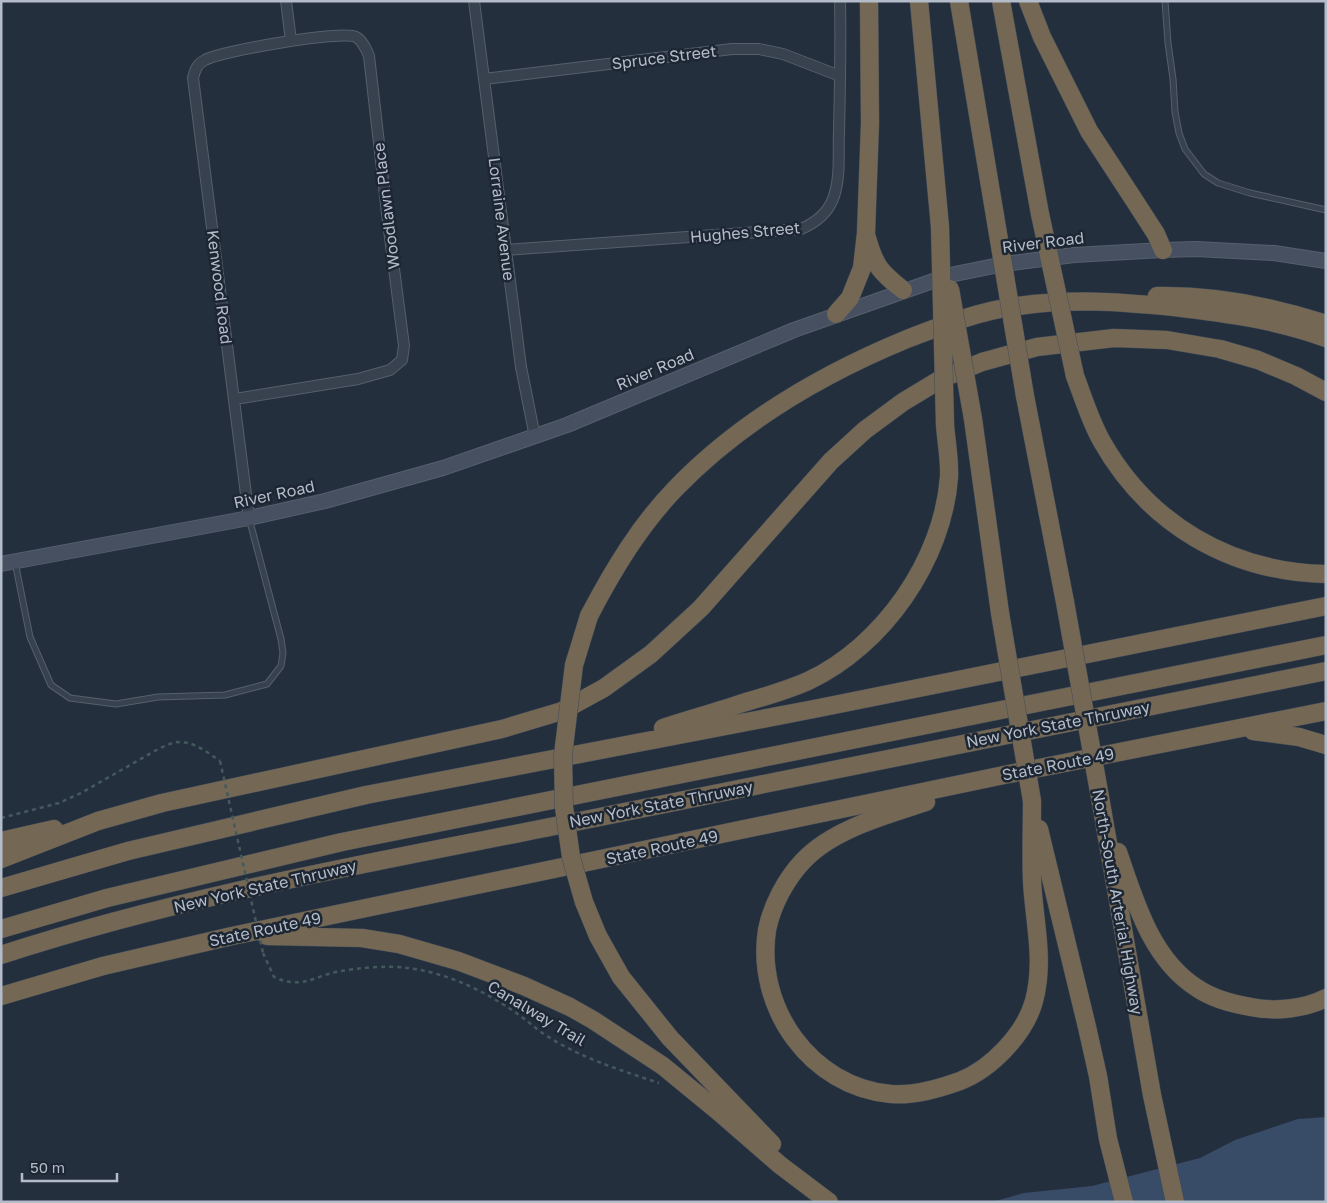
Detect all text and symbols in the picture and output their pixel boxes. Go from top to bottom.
street label: Spruce Street [610,41,718,73]
street label: Woodlawn Place [368,142,404,270]
street label: Lorraine Avenue [485,156,519,282]
street label: Hughes Street [689,217,801,247]
street label: River Road [1001,227,1085,257]
street label: Kenwood Road [203,229,237,345]
street label: River Road [613,344,697,394]
street label: River Road [232,476,316,512]
street label: New York State Thruway [964,696,1152,752]
street label: State Route 49 [1000,743,1116,785]
street label: New York State Thruway [567,776,755,832]
street label: North-South Arterial Highway [1088,788,1148,1016]
street label: State Route 49 [604,825,720,869]
street label: New York State Thruway [172,855,358,917]
street label: State Route 49 [207,907,323,951]
street label: Canalway Trail [484,976,590,1050]
scale bar [22,1150,118,1182]
text: 50 m [30,1158,65,1176]

